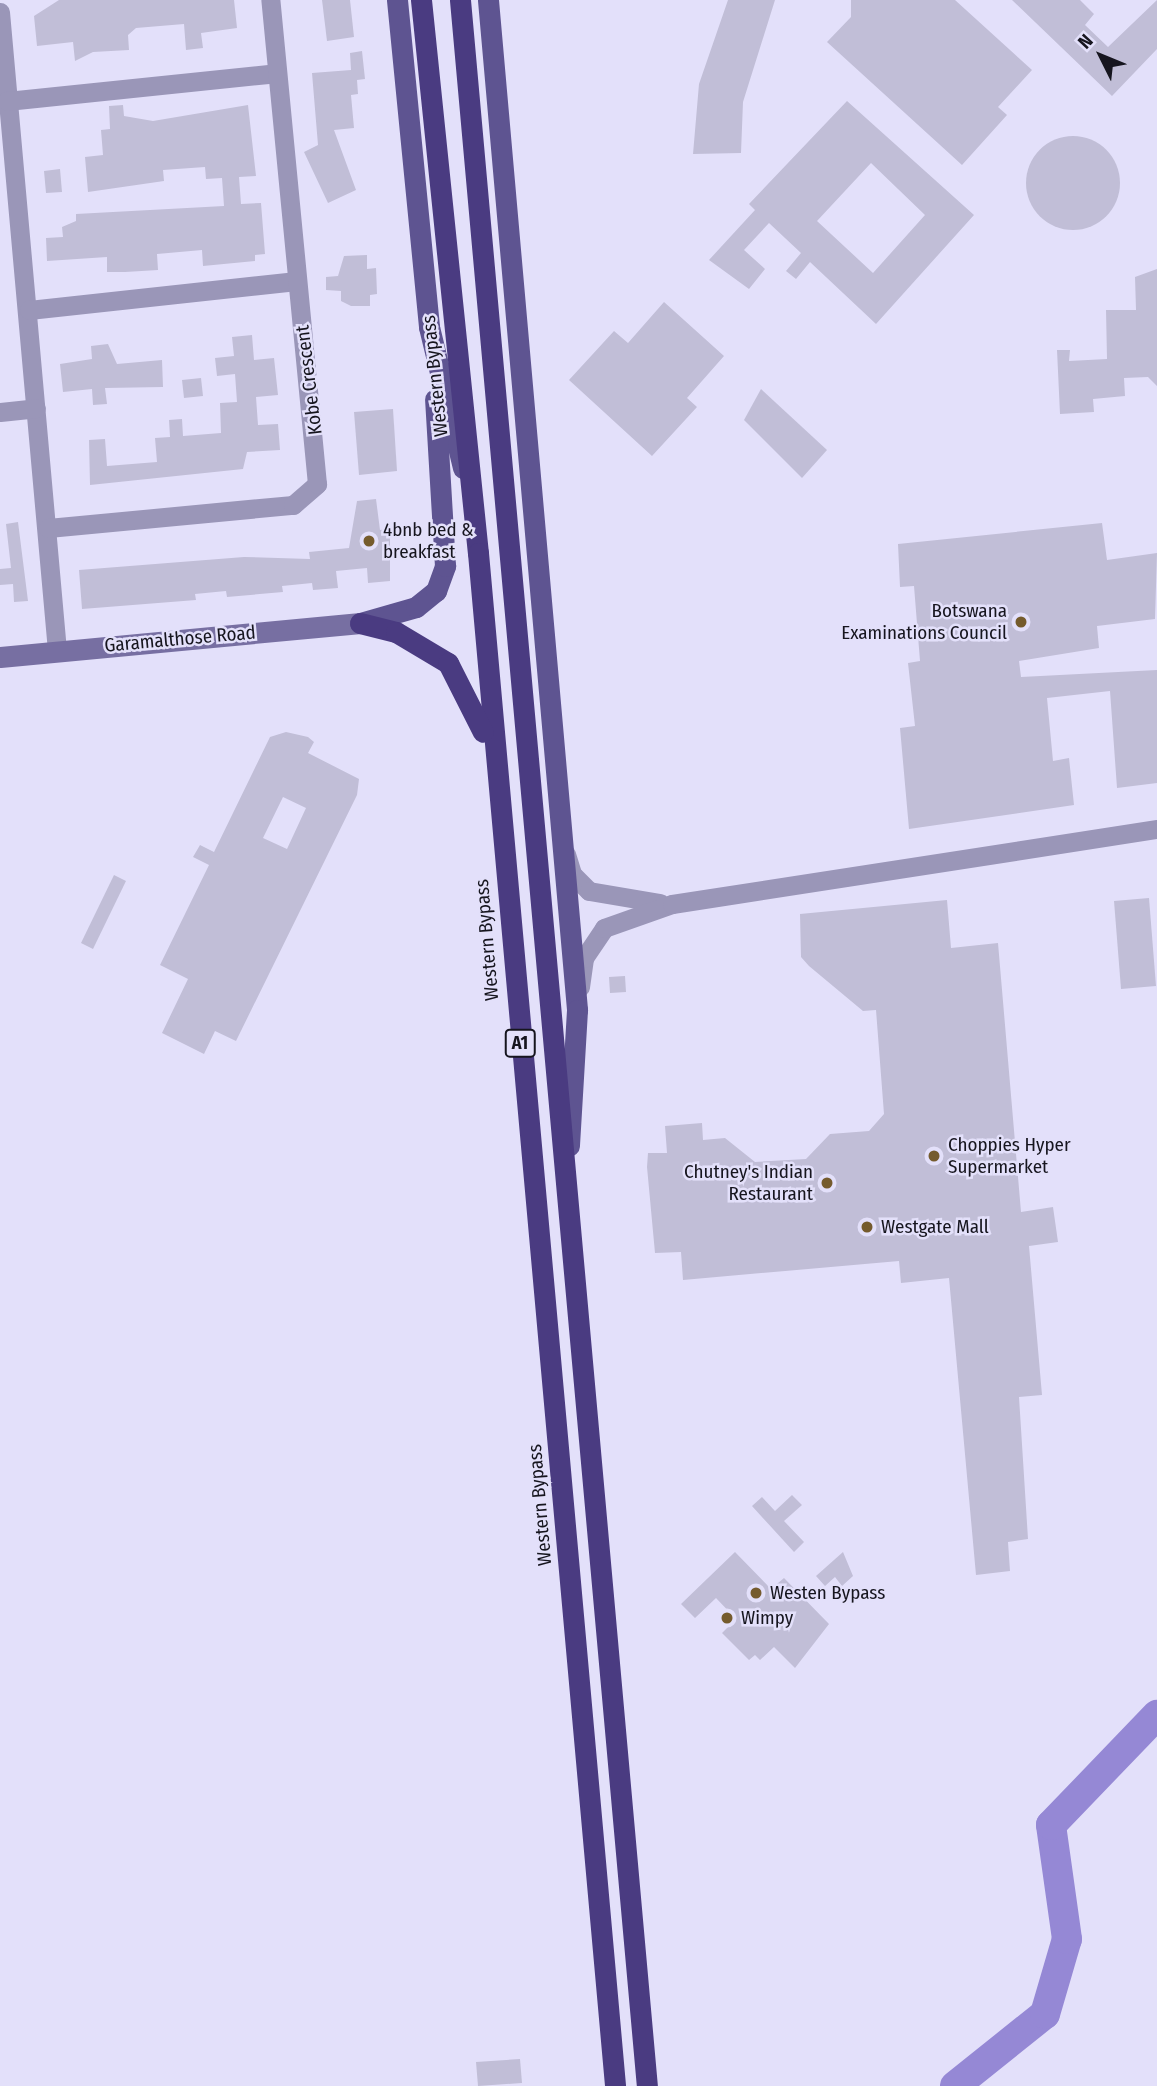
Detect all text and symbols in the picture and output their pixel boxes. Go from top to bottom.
north arrow [1066,21,1136,91]
text: N [1073,29,1098,53]
street label: Western Bypass [417,314,453,438]
street label: Kobe Crescent [291,324,327,436]
place label: 4bnb bed & breakfast [383,519,474,563]
marker: 4bnb bed & breakfast [361,533,377,549]
place label: Botswana Examinations Council [841,600,1007,644]
marker: Botswana Examinations Council [1013,614,1029,630]
street label: Garamalthose Road [103,621,257,657]
street label: Western Bypass [470,878,504,1002]
road number: A1 [504,1028,536,1058]
place label: Choppies Hyper Supermarket [948,1134,1071,1178]
marker: Choppies Hyper Supermarket [926,1148,942,1164]
place label: Chutney's Indian Restaurant [684,1161,813,1205]
marker: Chutney's Indian Restaurant [819,1175,835,1191]
place label: Westgate Mall [881,1216,989,1238]
marker: Westgate Mall [859,1219,875,1235]
street label: Western Bypass [523,1443,557,1567]
place label: Westen Bypass [770,1582,885,1604]
marker: Westen Bypass [748,1585,764,1601]
place label: Wimpy [741,1607,793,1629]
marker: Wimpy [719,1610,735,1626]

